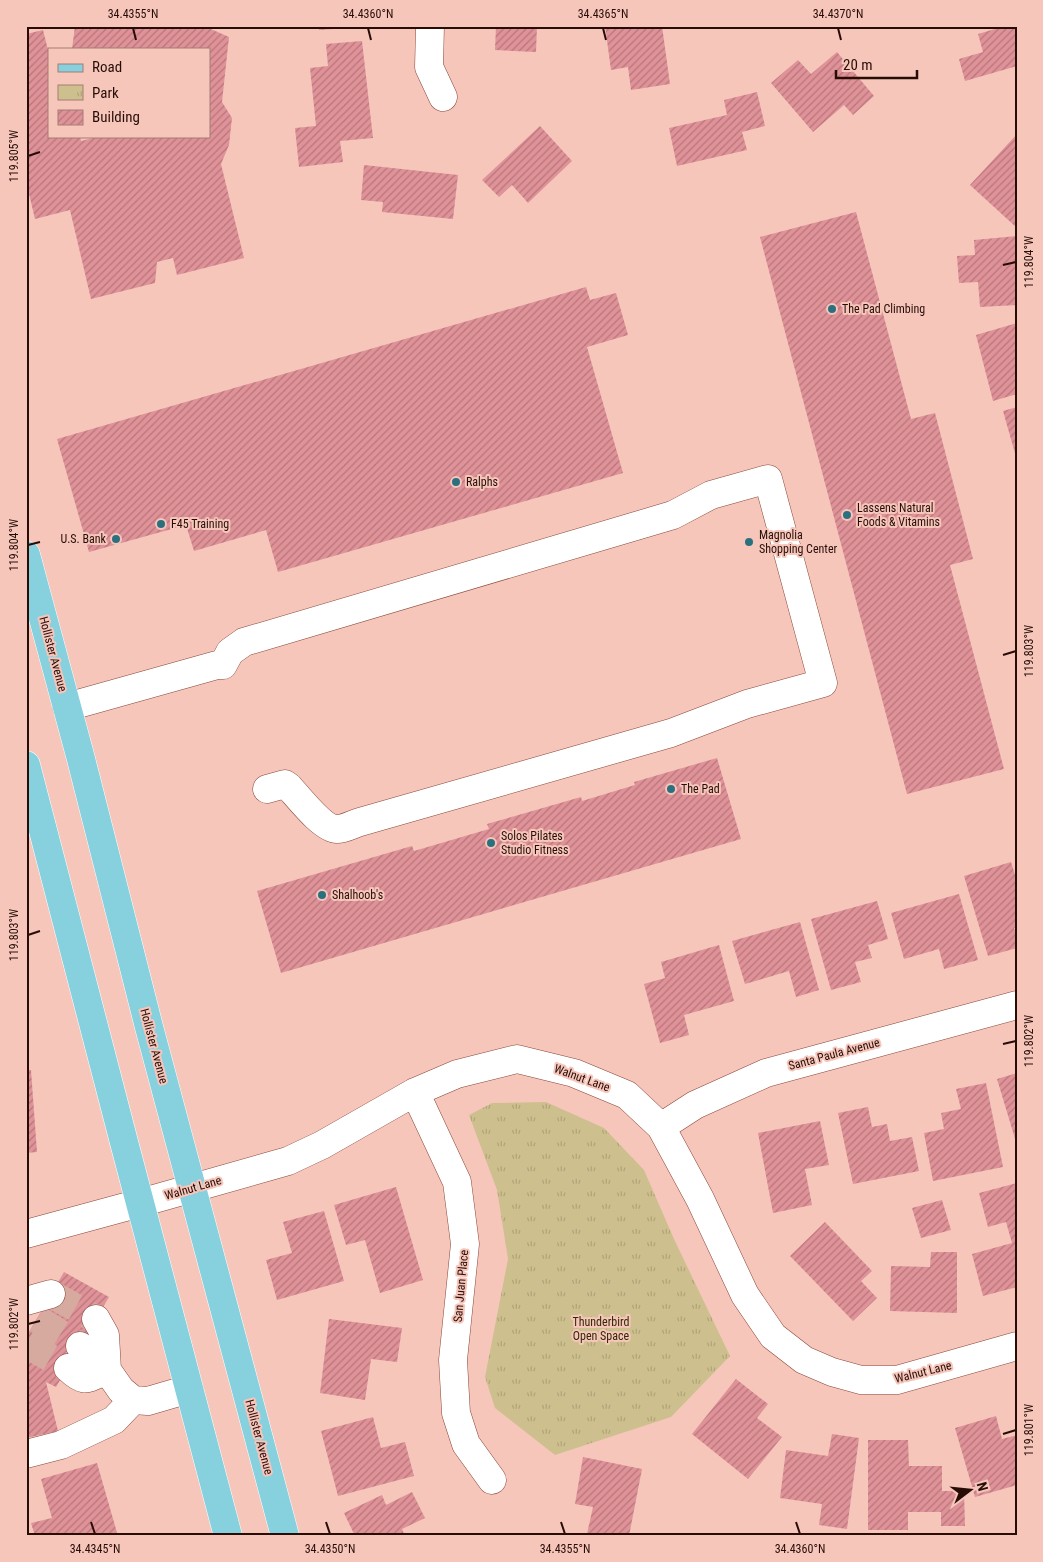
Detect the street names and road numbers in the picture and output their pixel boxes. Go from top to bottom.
street label: Hollister Avenue [36,615,70,694]
street label: Hollister Avenue [137,1007,171,1086]
street label: Santa Paula Avenue [787,1035,881,1073]
street label: Walnut Lane [552,1061,612,1095]
street label: Walnut Lane [163,1173,223,1203]
street label: San Juan Place [451,1249,471,1323]
street label: Walnut Lane [893,1358,953,1386]
street label: Hollister Avenue [242,1398,276,1477]

